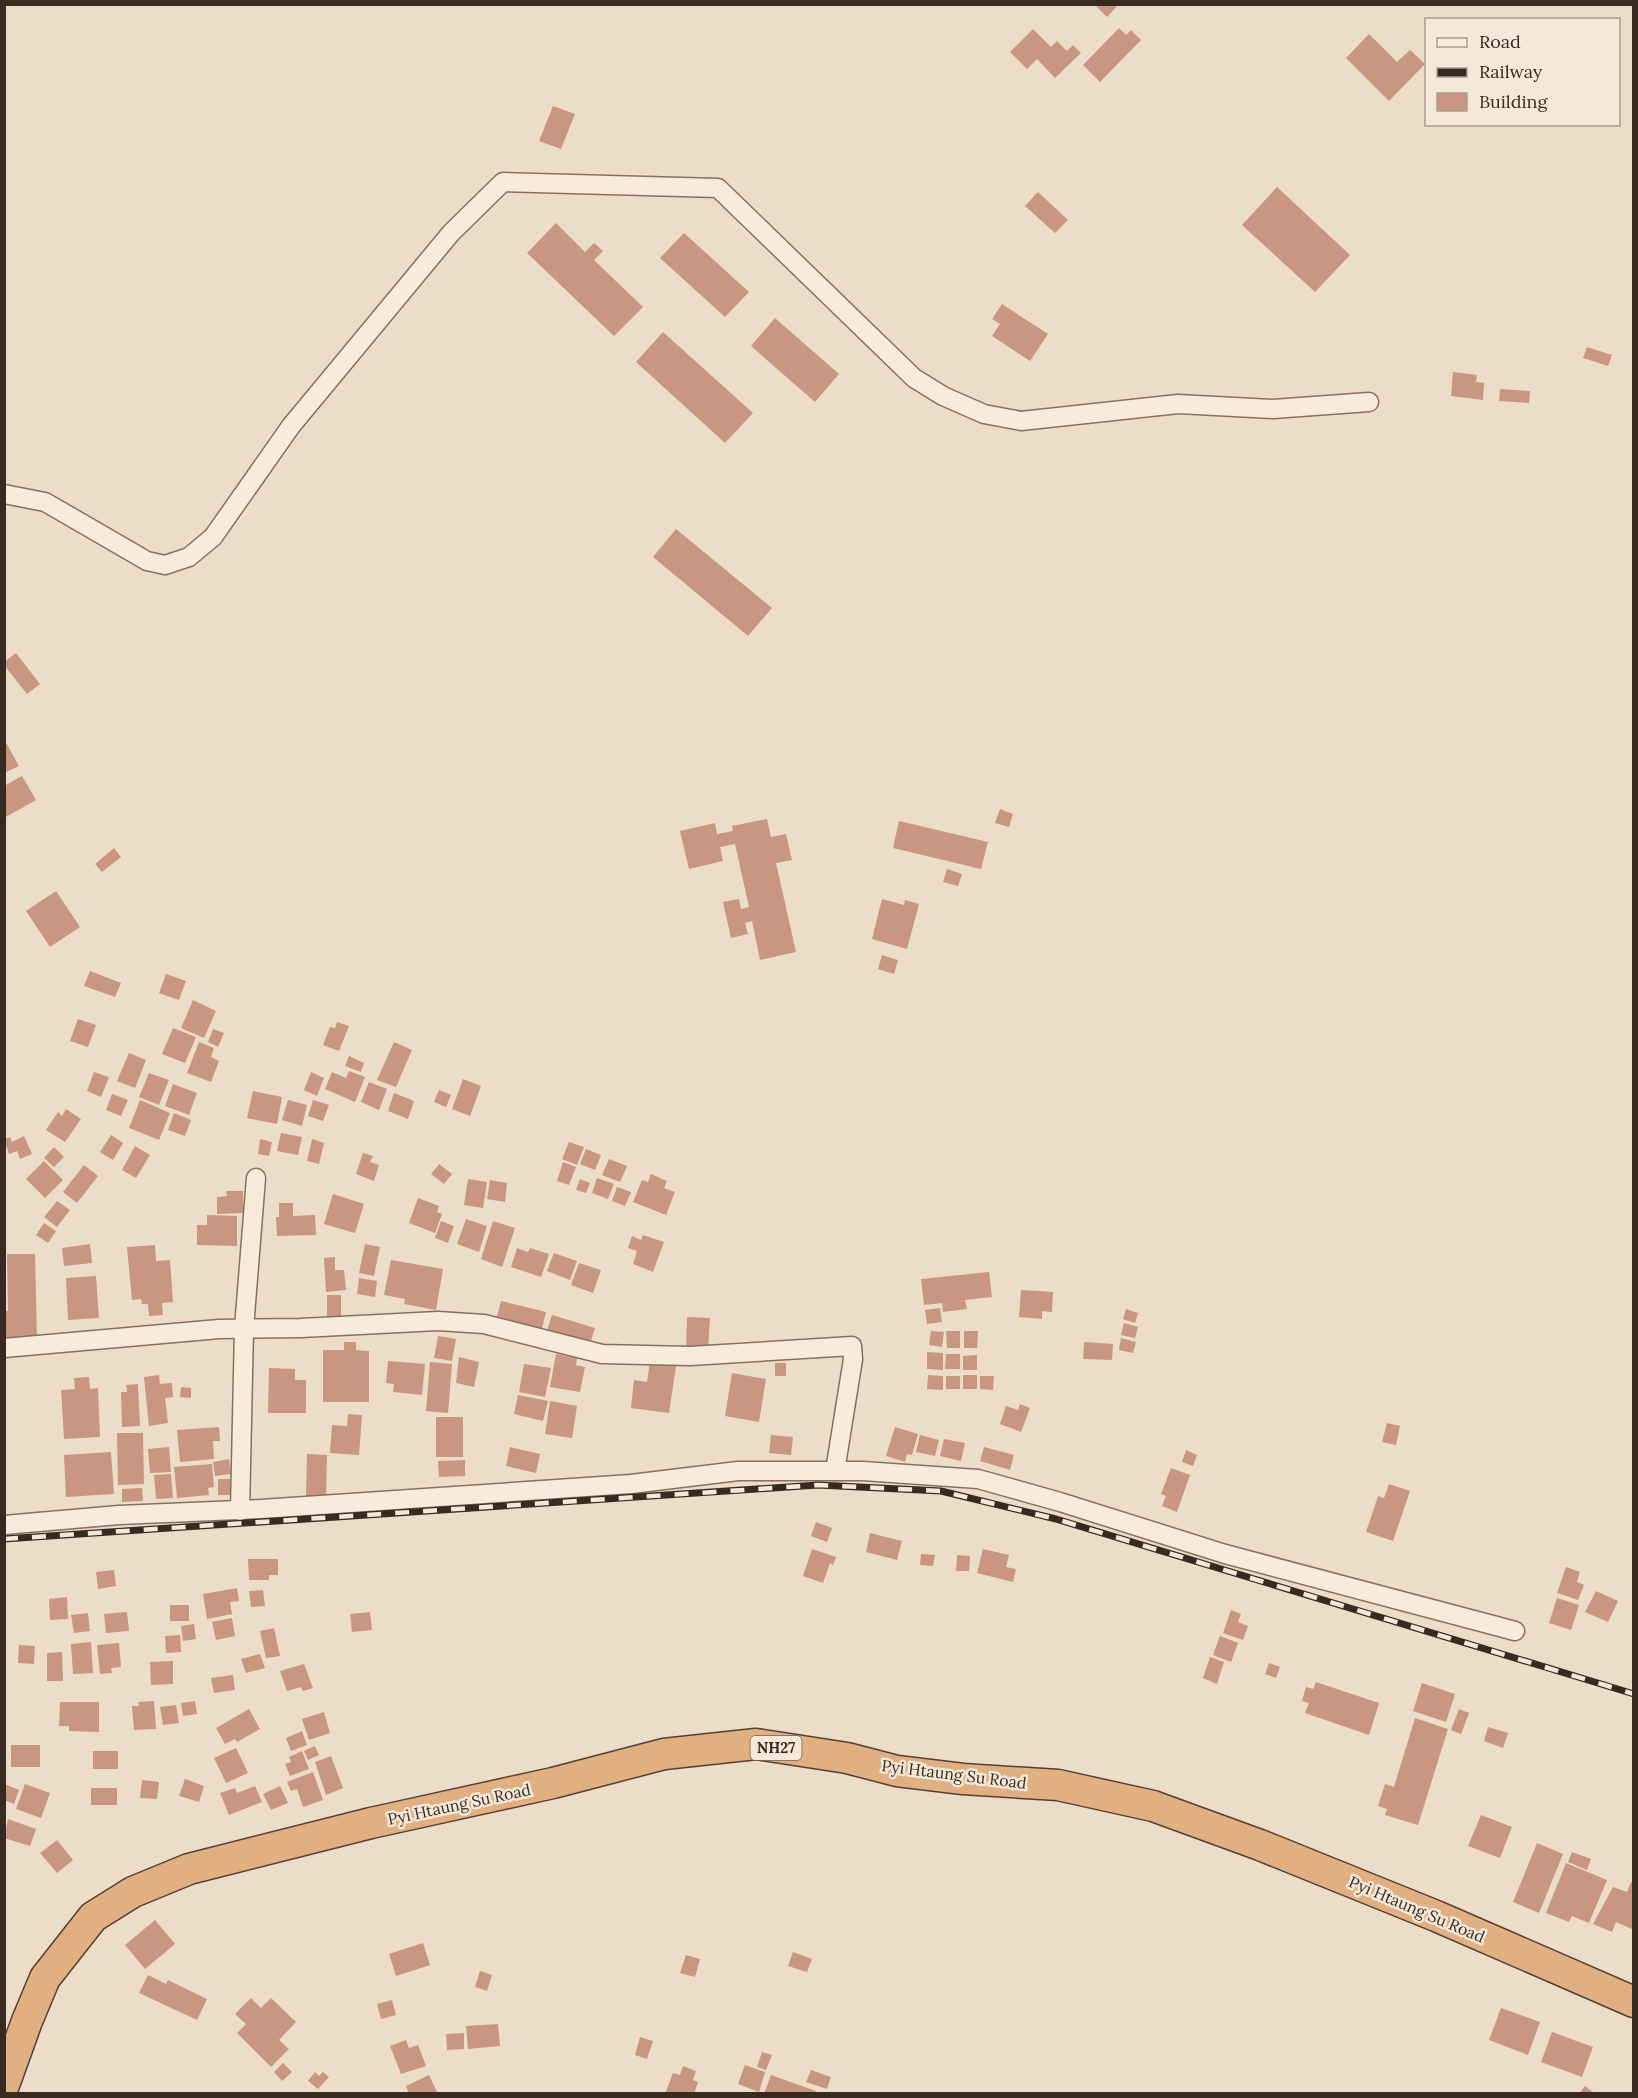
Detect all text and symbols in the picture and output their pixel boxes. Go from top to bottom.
legend [1425,18,1620,126]
text: Road [1479,30,1521,53]
text: Railway [1479,60,1543,83]
text: Building [1479,90,1549,113]
road number: NH27 [750,1736,802,1760]
street label: Pyi Htaung Su Road [880,1755,1028,1793]
street label: Pyi Htaung Su Road [386,1779,533,1829]
street label: Pyi Htaung Su Road [1346,1871,1488,1947]

